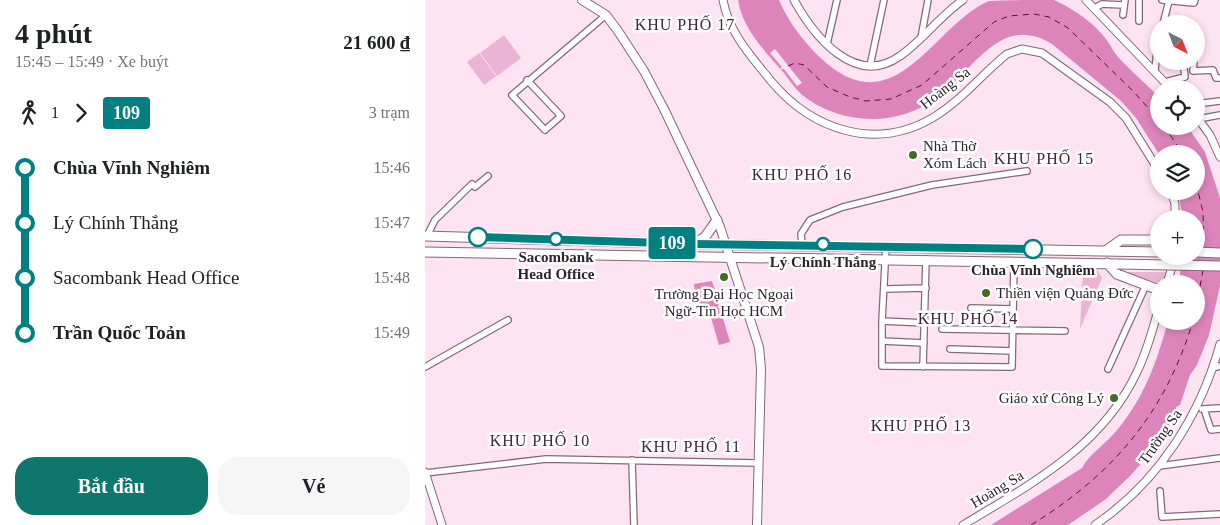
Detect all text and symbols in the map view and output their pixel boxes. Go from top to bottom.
district label: KHU PHỐ 17 [635,15,735,33]
north arrow [1150,15,1205,70]
map controls [1150,15,1205,330]
text: 4 phút [15,18,92,49]
text: 21 600 ₫ [343,32,410,53]
text: 15:45 – 15:49 · Xe buýt [15,53,168,70]
street label: Hoàng Sa [917,63,973,112]
button: locate [1150,80,1205,135]
icon: walk [15,99,43,127]
icon: forward [67,99,95,127]
text: 109 [113,103,140,123]
text: 1 [51,104,59,121]
text: 3 trạm [369,104,410,121]
place label: Nhà Thờ Xóm Lách [923,138,987,171]
button: layers [1150,145,1205,200]
marker: Nhà Thờ Xóm Lách [907,149,919,161]
district label: KHU PHỐ 15 [994,149,1094,167]
text: Chùa Vĩnh Nghiêm [53,157,210,178]
text: 15:46 [374,159,410,176]
district label: KHU PHỐ 16 [752,165,852,183]
button: + [1150,210,1205,265]
text: Lý Chính Thắng [53,212,178,233]
text: 15:47 [374,214,410,231]
unlabelled marker [468,227,488,247]
line badge: 109 [643,227,701,259]
marker: Sacombank Head Office [549,232,563,246]
text: 109 [659,233,686,253]
marker: Lý Chính Thắng [816,237,830,251]
marker: Chùa Vĩnh Nghiêm [1023,239,1043,259]
place label: Sacombank Head Office [517,249,595,282]
place label: Lý Chính Thắng [770,254,877,270]
place label: Chùa Vĩnh Nghiêm [971,262,1095,278]
text: Sacombank Head Office [53,267,239,288]
text: 15:48 [374,269,410,286]
marker: Trường Đại Học Ngoại Ngữ-Tin Học HCM [718,271,730,283]
button: − [1150,275,1205,330]
place label: Thiền viện Quảng Đức [996,285,1134,301]
place label: Trường Đại Học Ngoại Ngữ-Tin Học HCM [654,286,794,319]
marker: Thiền viện Quảng Đức [980,287,992,299]
district label: KHU PHỐ 14 [918,309,1018,327]
text: Trần Quốc Toản [53,322,186,343]
text: 15:49 [374,324,410,341]
place label: Giáo xứ Công Lý [999,390,1104,406]
marker: Giáo xứ Công Lý [1108,392,1120,404]
street label: Trường Sa [1135,406,1185,468]
district label: KHU PHỐ 13 [871,416,971,434]
district label: KHU PHỐ 10 [490,431,590,449]
district label: KHU PHỐ 11 [641,437,741,455]
button: Bắt đầu [15,457,208,515]
button: Vé [218,457,410,515]
street label: Hoàng Sa [968,467,1027,511]

